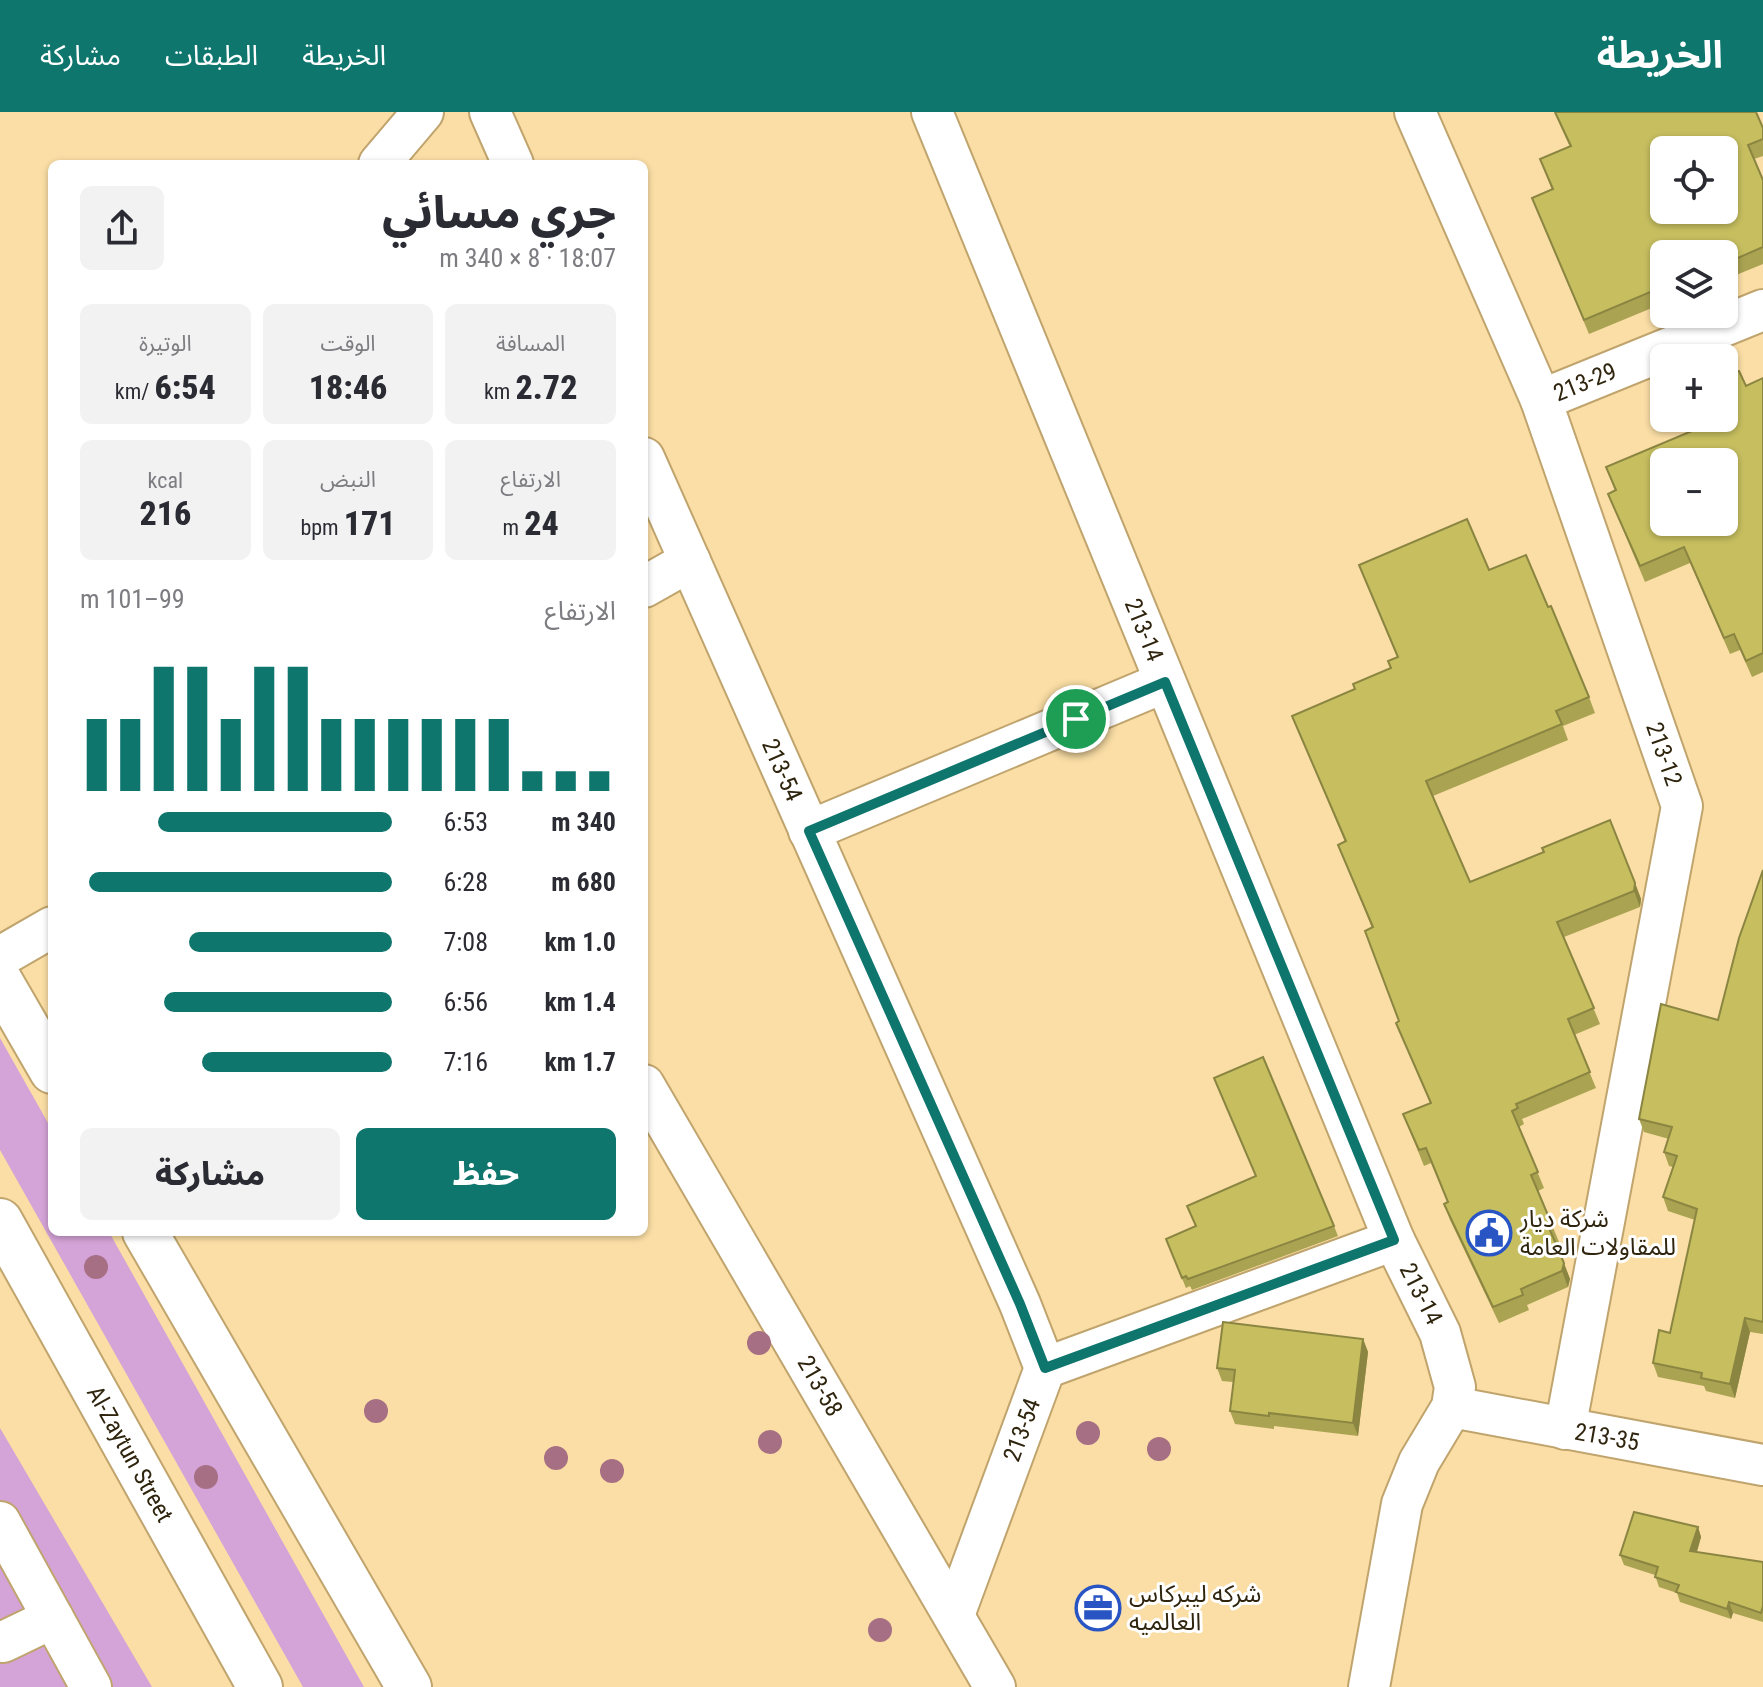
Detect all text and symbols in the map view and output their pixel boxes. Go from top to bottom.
text: الخريطة [1597,33,1723,77]
text: مشاركة [40,39,121,72]
text: الطبقات [165,39,258,72]
text: الخريطة [302,39,386,72]
map controls [1650,136,1738,536]
button: locate [1650,136,1738,224]
button: share [80,186,164,270]
text: جري مسائي [382,187,616,239]
button: layers [1650,240,1738,328]
text: 18:07 · 8 × 340 m [439,243,616,273]
text: الوتيرة [139,331,192,356]
text: الوقت [320,331,376,356]
text: المسافة [496,331,565,356]
button: + [1650,344,1738,432]
street label: 213-29 [1550,357,1620,407]
text: 6:54 [154,367,216,407]
text: 18:46 [309,367,387,407]
text: 2.72 [515,367,577,407]
text: /km [115,379,154,404]
text: km [484,379,515,404]
button: − [1650,448,1738,536]
text: النبض [320,467,376,492]
text: الارتفاع [500,467,561,492]
text: kcal [148,468,183,493]
text: 216 [139,493,191,533]
text: 171 [344,503,396,543]
text: 24 [524,503,559,543]
text: bpm [300,515,344,540]
text: m [503,515,524,540]
text: 99–101 m [80,584,185,614]
street label: 213-14 [1119,595,1169,666]
text: الارتفاع [545,596,616,626]
pin [1042,685,1110,753]
icon: arrive [1054,697,1098,741]
street label: 213-12 [1640,719,1688,789]
street label: 213-54 [756,735,808,806]
text: 6:53 [443,807,488,837]
text: 340 m [551,807,616,837]
text: 6:28 [443,867,488,897]
text: 680 m [551,867,616,897]
text: 7:08 [443,927,488,957]
text: 1.0 km [544,927,616,957]
text: 6:56 [443,987,488,1017]
text: 1.4 km [544,987,616,1017]
text: 7:16 [443,1047,488,1077]
text: 1.7 km [544,1047,616,1077]
button: مشاركة [80,1128,340,1220]
button: حفظ [356,1128,616,1220]
place label: شركة ديار للمقاولات العامة [1519,1205,1676,1261]
public building icon: شركة ديار للمقاولات العامة [1465,1209,1513,1257]
street label: 213-14 [1394,1259,1448,1330]
street label: 213-58 [792,1351,848,1421]
street label: Al-Zaytun Street [81,1381,179,1527]
street label: 213-54 [998,1394,1046,1465]
street label: 213-35 [1572,1418,1642,1456]
place label: شركه ليبركاس العالميه [1129,1580,1261,1636]
office icon: شركه ليبركاس العالميه [1074,1584,1122,1632]

